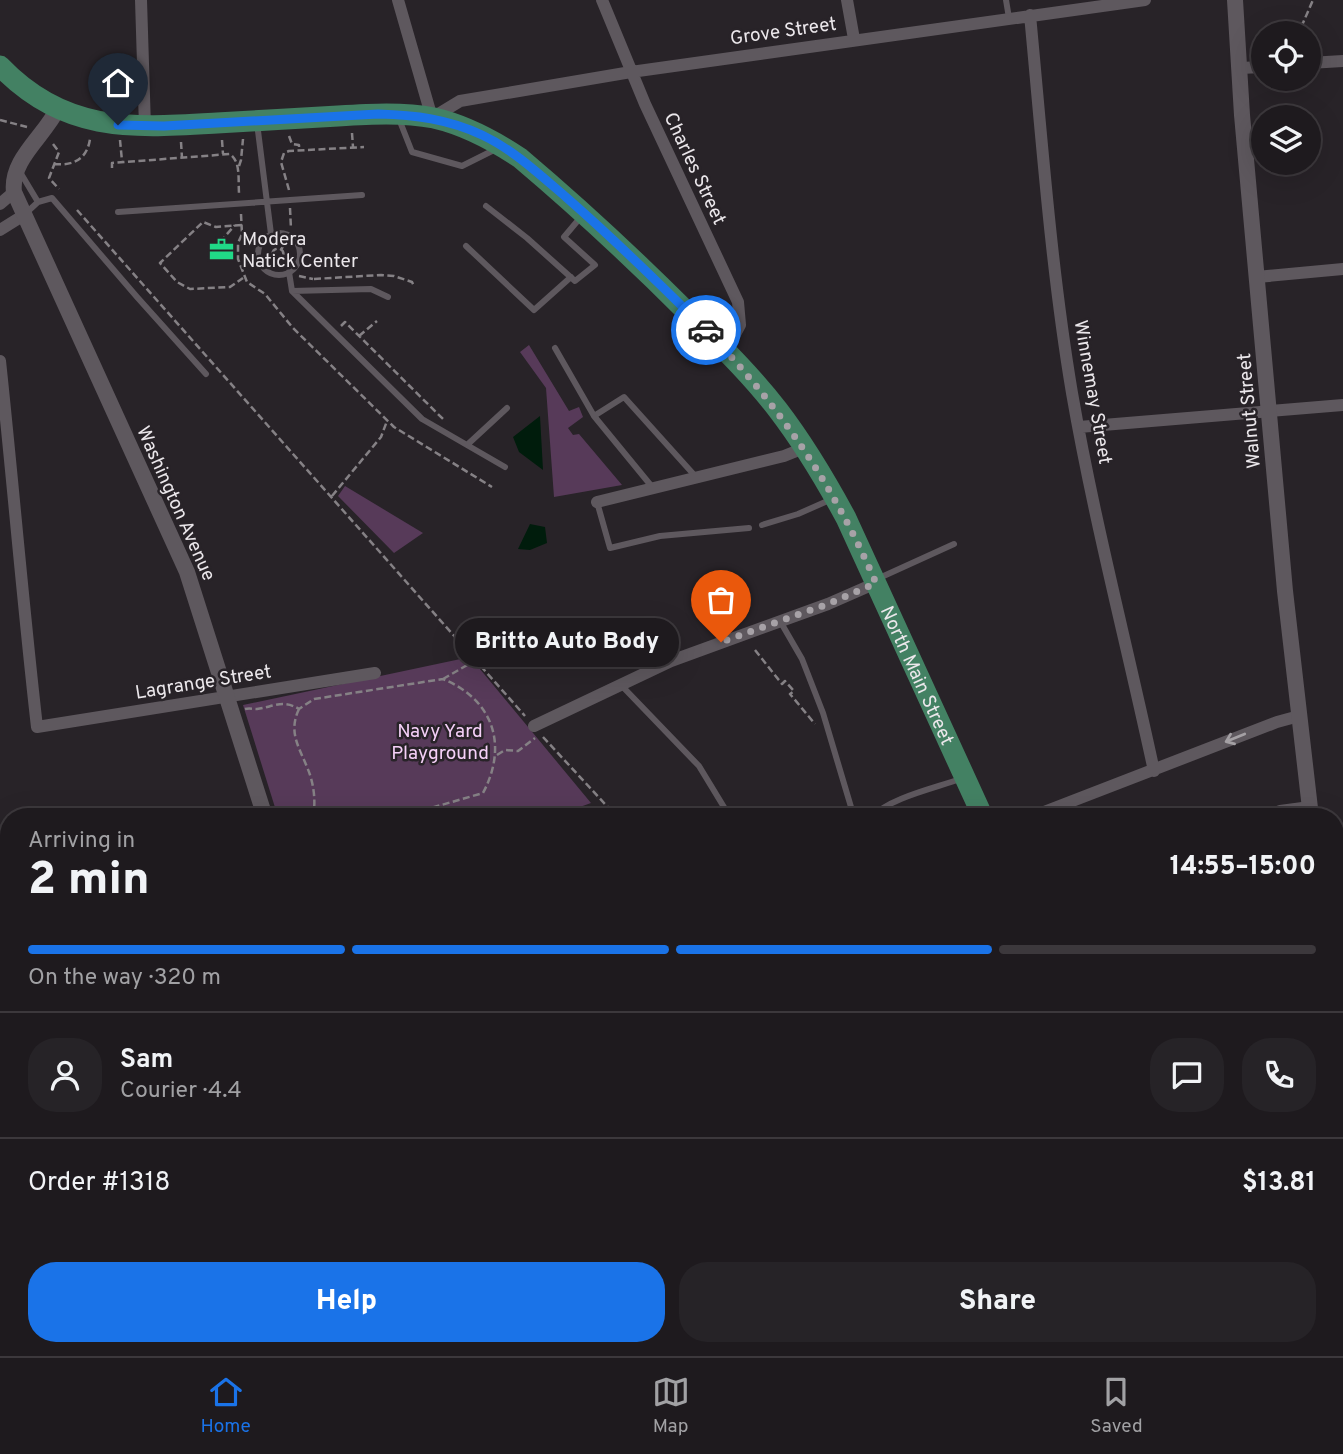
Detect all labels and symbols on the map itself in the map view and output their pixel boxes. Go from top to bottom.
street label: Grove Street [729,13,838,51]
pin [88,53,148,125]
street label: Charles Street [658,109,731,229]
place label: Modera Natick Center [242,228,359,274]
office icon: Modera Natick Center [208,235,236,263]
courier [671,295,741,365]
street label: Winnemay Street [1068,318,1117,466]
street label: Walnut Street [1233,352,1267,470]
street label: Washington Avenue [130,423,220,585]
pin [691,570,751,642]
street label: North Main Street [874,602,958,749]
callout: Britto Auto Body [455,618,679,666]
street label: Lagrange Street [134,660,273,706]
park label: Navy Yard Playground [391,720,489,766]
one-way arrow [1224,733,1246,746]

